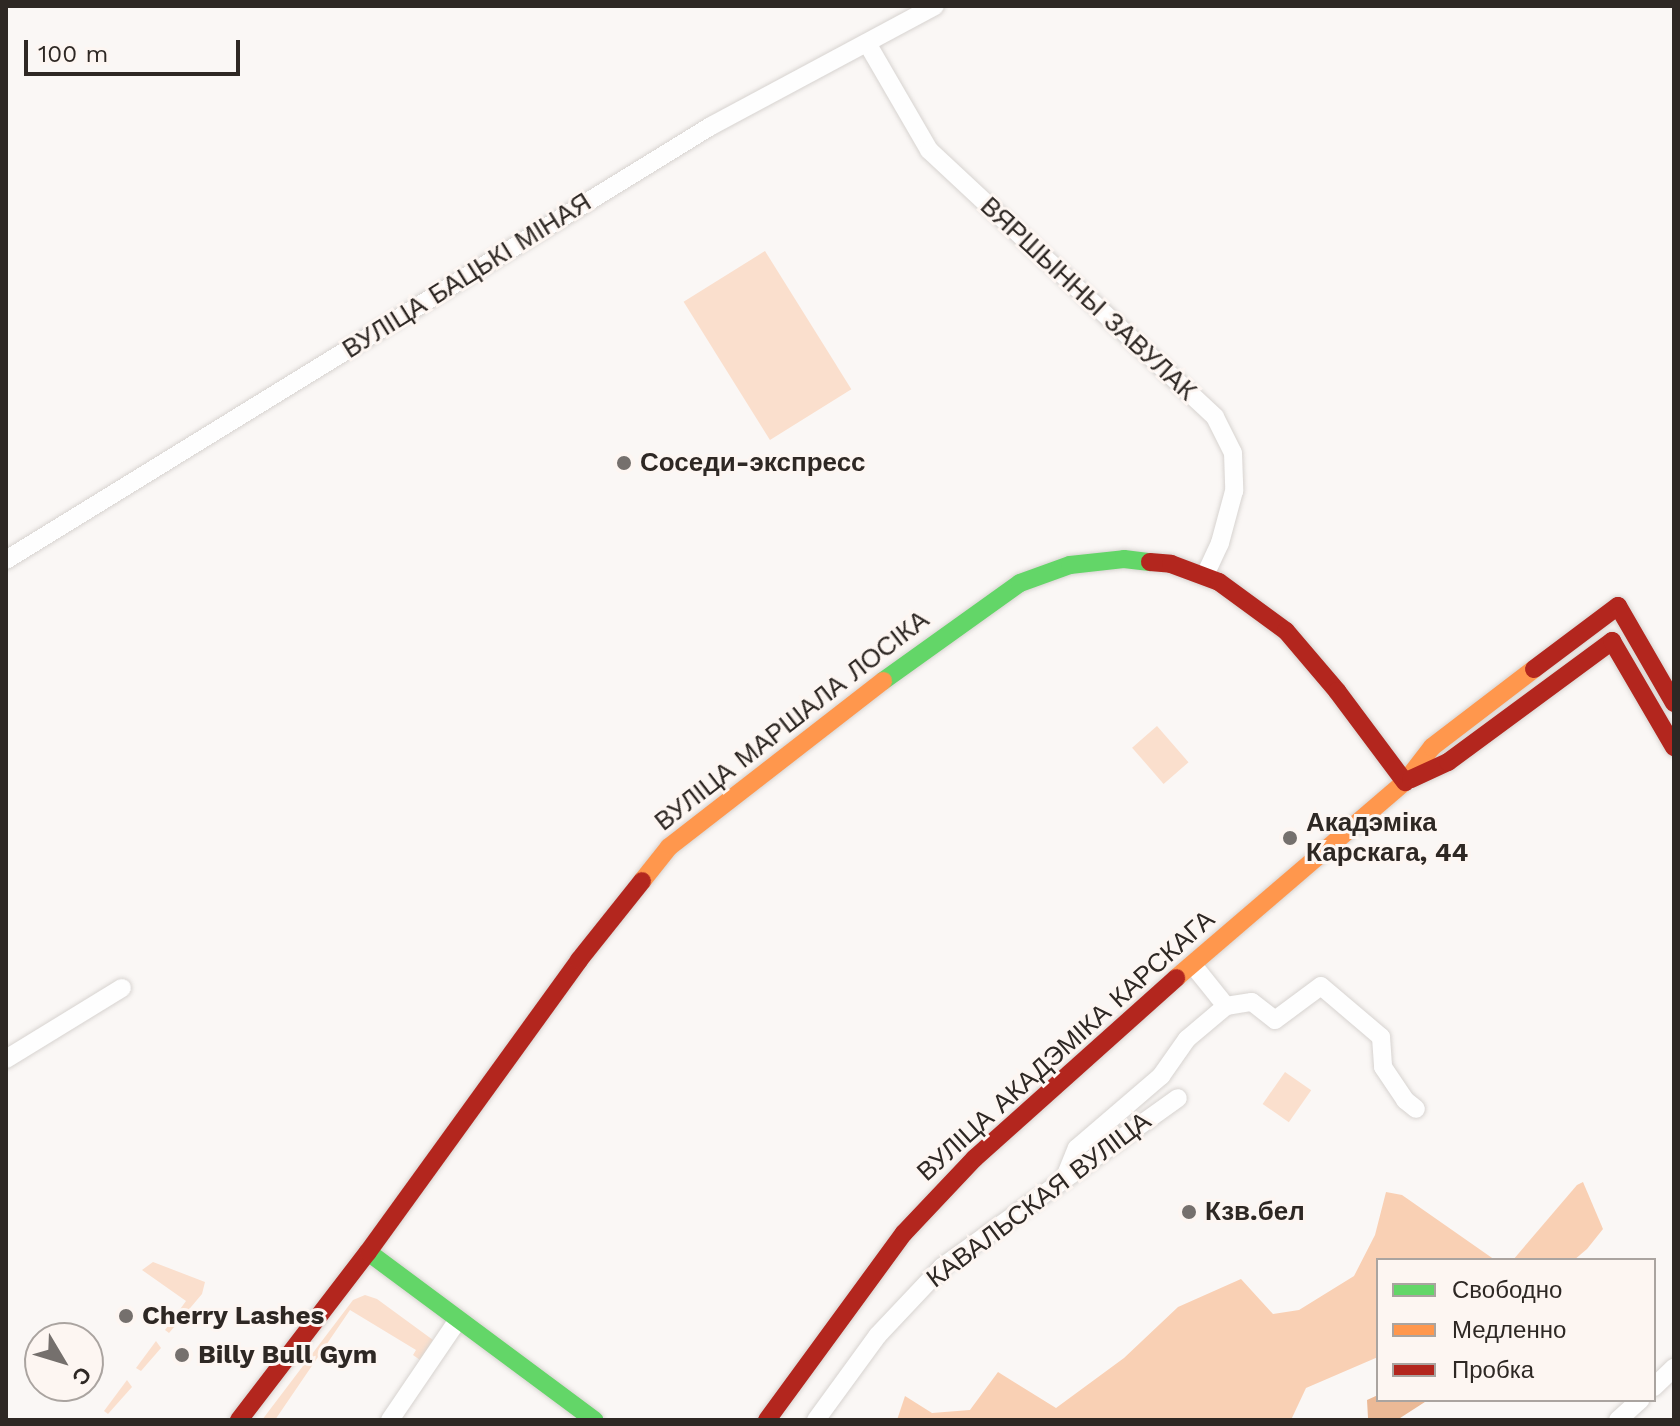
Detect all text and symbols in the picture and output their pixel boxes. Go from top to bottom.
scale bar [28,24,244,74]
text: 100 m [38,40,108,68]
street label: ВУЛІЦА БАЦЬКІ МІНАЯ [337,187,597,365]
street label: ВЯРШЫННЫ ЗАВУЛАК [974,191,1202,407]
place label: Соседи-экспресс [640,447,866,479]
marker: Соседи-экспресс [615,454,633,472]
street label: ВУЛІЦА МАРШАЛА ЛОСІКА [649,604,935,838]
place label: Акадэміка Карскага, 44 [1306,807,1468,868]
marker: Акадэміка Карскага, 44 [1281,829,1299,847]
street label: ВУЛІЦА АКАДЭМІКА КАРСКАГА [911,904,1221,1188]
street label: КАВАЛЬСКАЯ ВУЛІЦА [921,1106,1157,1294]
place label: Кзв.бел [1205,1196,1305,1228]
marker: Кзв.бел [1180,1203,1198,1221]
legend [1376,1258,1656,1402]
text: Свободно [1452,1276,1562,1304]
place label: Cherry Lashes [142,1300,325,1332]
marker: Cherry Lashes [117,1307,135,1325]
text: Медленно [1452,1316,1566,1344]
north arrow [24,1322,104,1402]
place label: Billy Bull Gym [198,1339,378,1371]
marker: Billy Bull Gym [173,1346,191,1364]
text: Пробка [1452,1356,1534,1384]
text: С [67,1362,96,1390]

